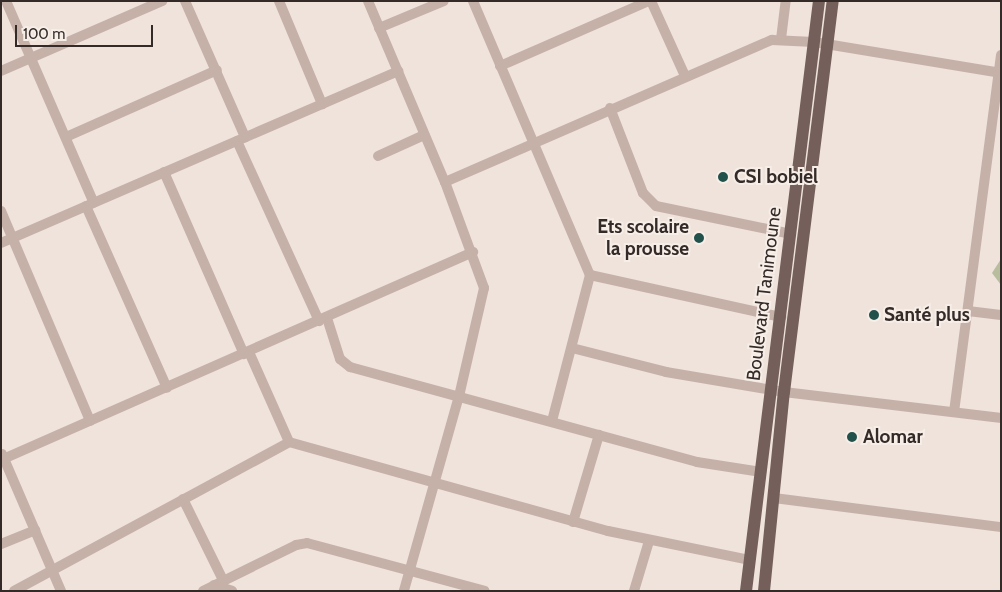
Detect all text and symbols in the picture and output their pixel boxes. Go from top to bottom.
scale bar [18,15,155,47]
text: 100 m [23,25,65,43]
place label: CSI bobiel [734,166,818,188]
marker: CSI bobiel [716,170,730,184]
street label: Boulevard Tanimoune [742,206,786,382]
place label: Ets scolaire la prousse [597,216,689,260]
marker: Ets scolaire la prousse [693,232,705,244]
place label: Santé plus [884,304,970,326]
marker: Santé plus [868,309,880,321]
place label: Alomar [863,426,923,448]
marker: Alomar [845,430,859,444]

